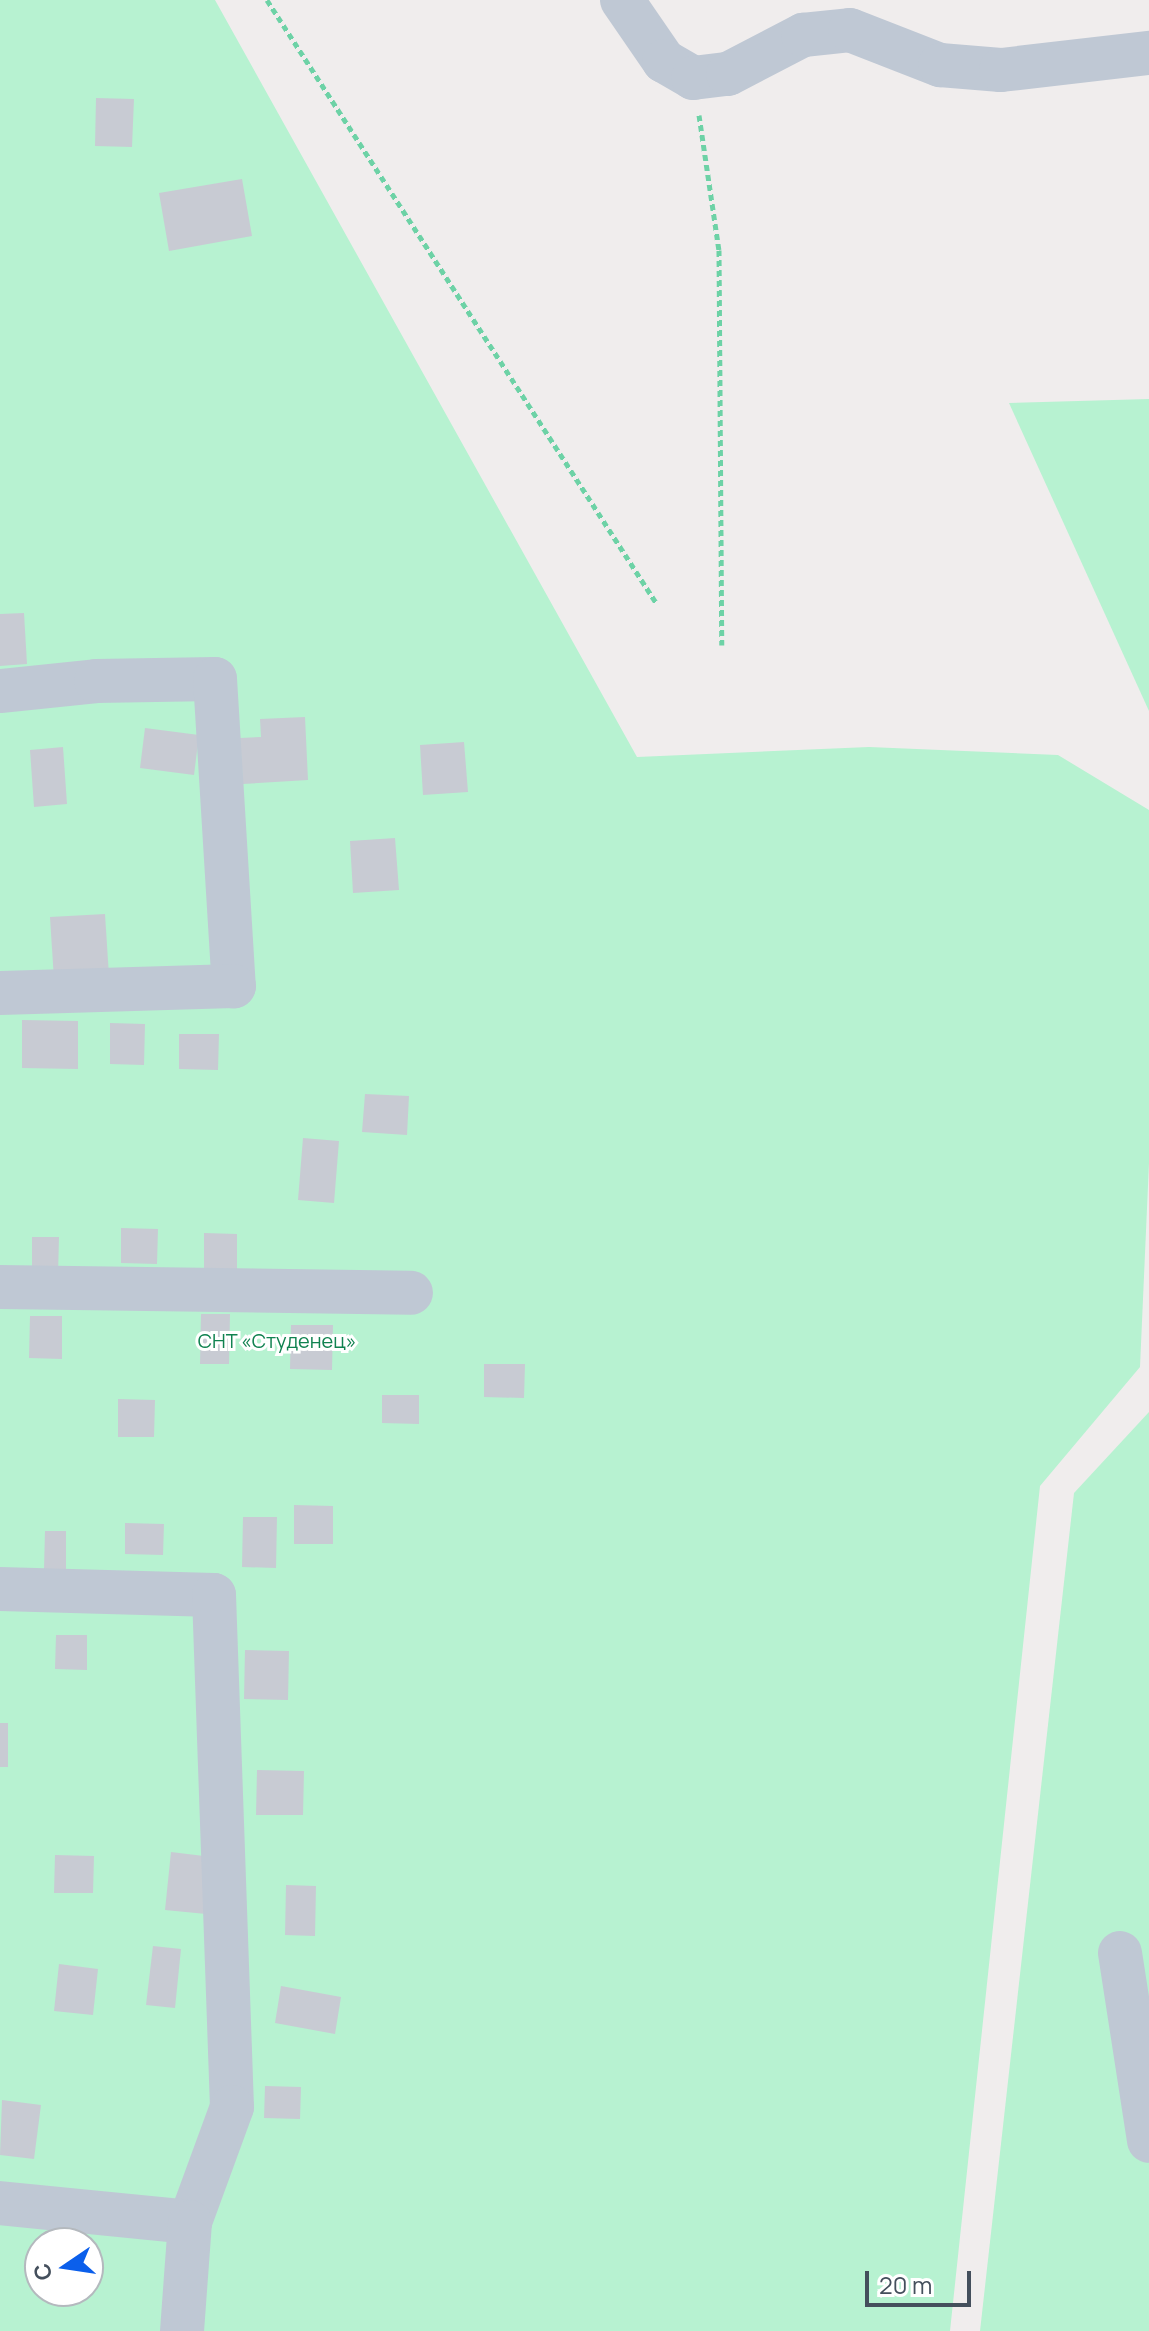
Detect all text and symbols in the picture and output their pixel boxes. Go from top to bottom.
park label: СНТ «Студенец» [197,1328,357,1352]
north arrow [24,2227,104,2307]
scale bar [869,2255,975,2305]
text: С [26,2261,59,2283]
text: 20 m [879,2268,932,2301]

